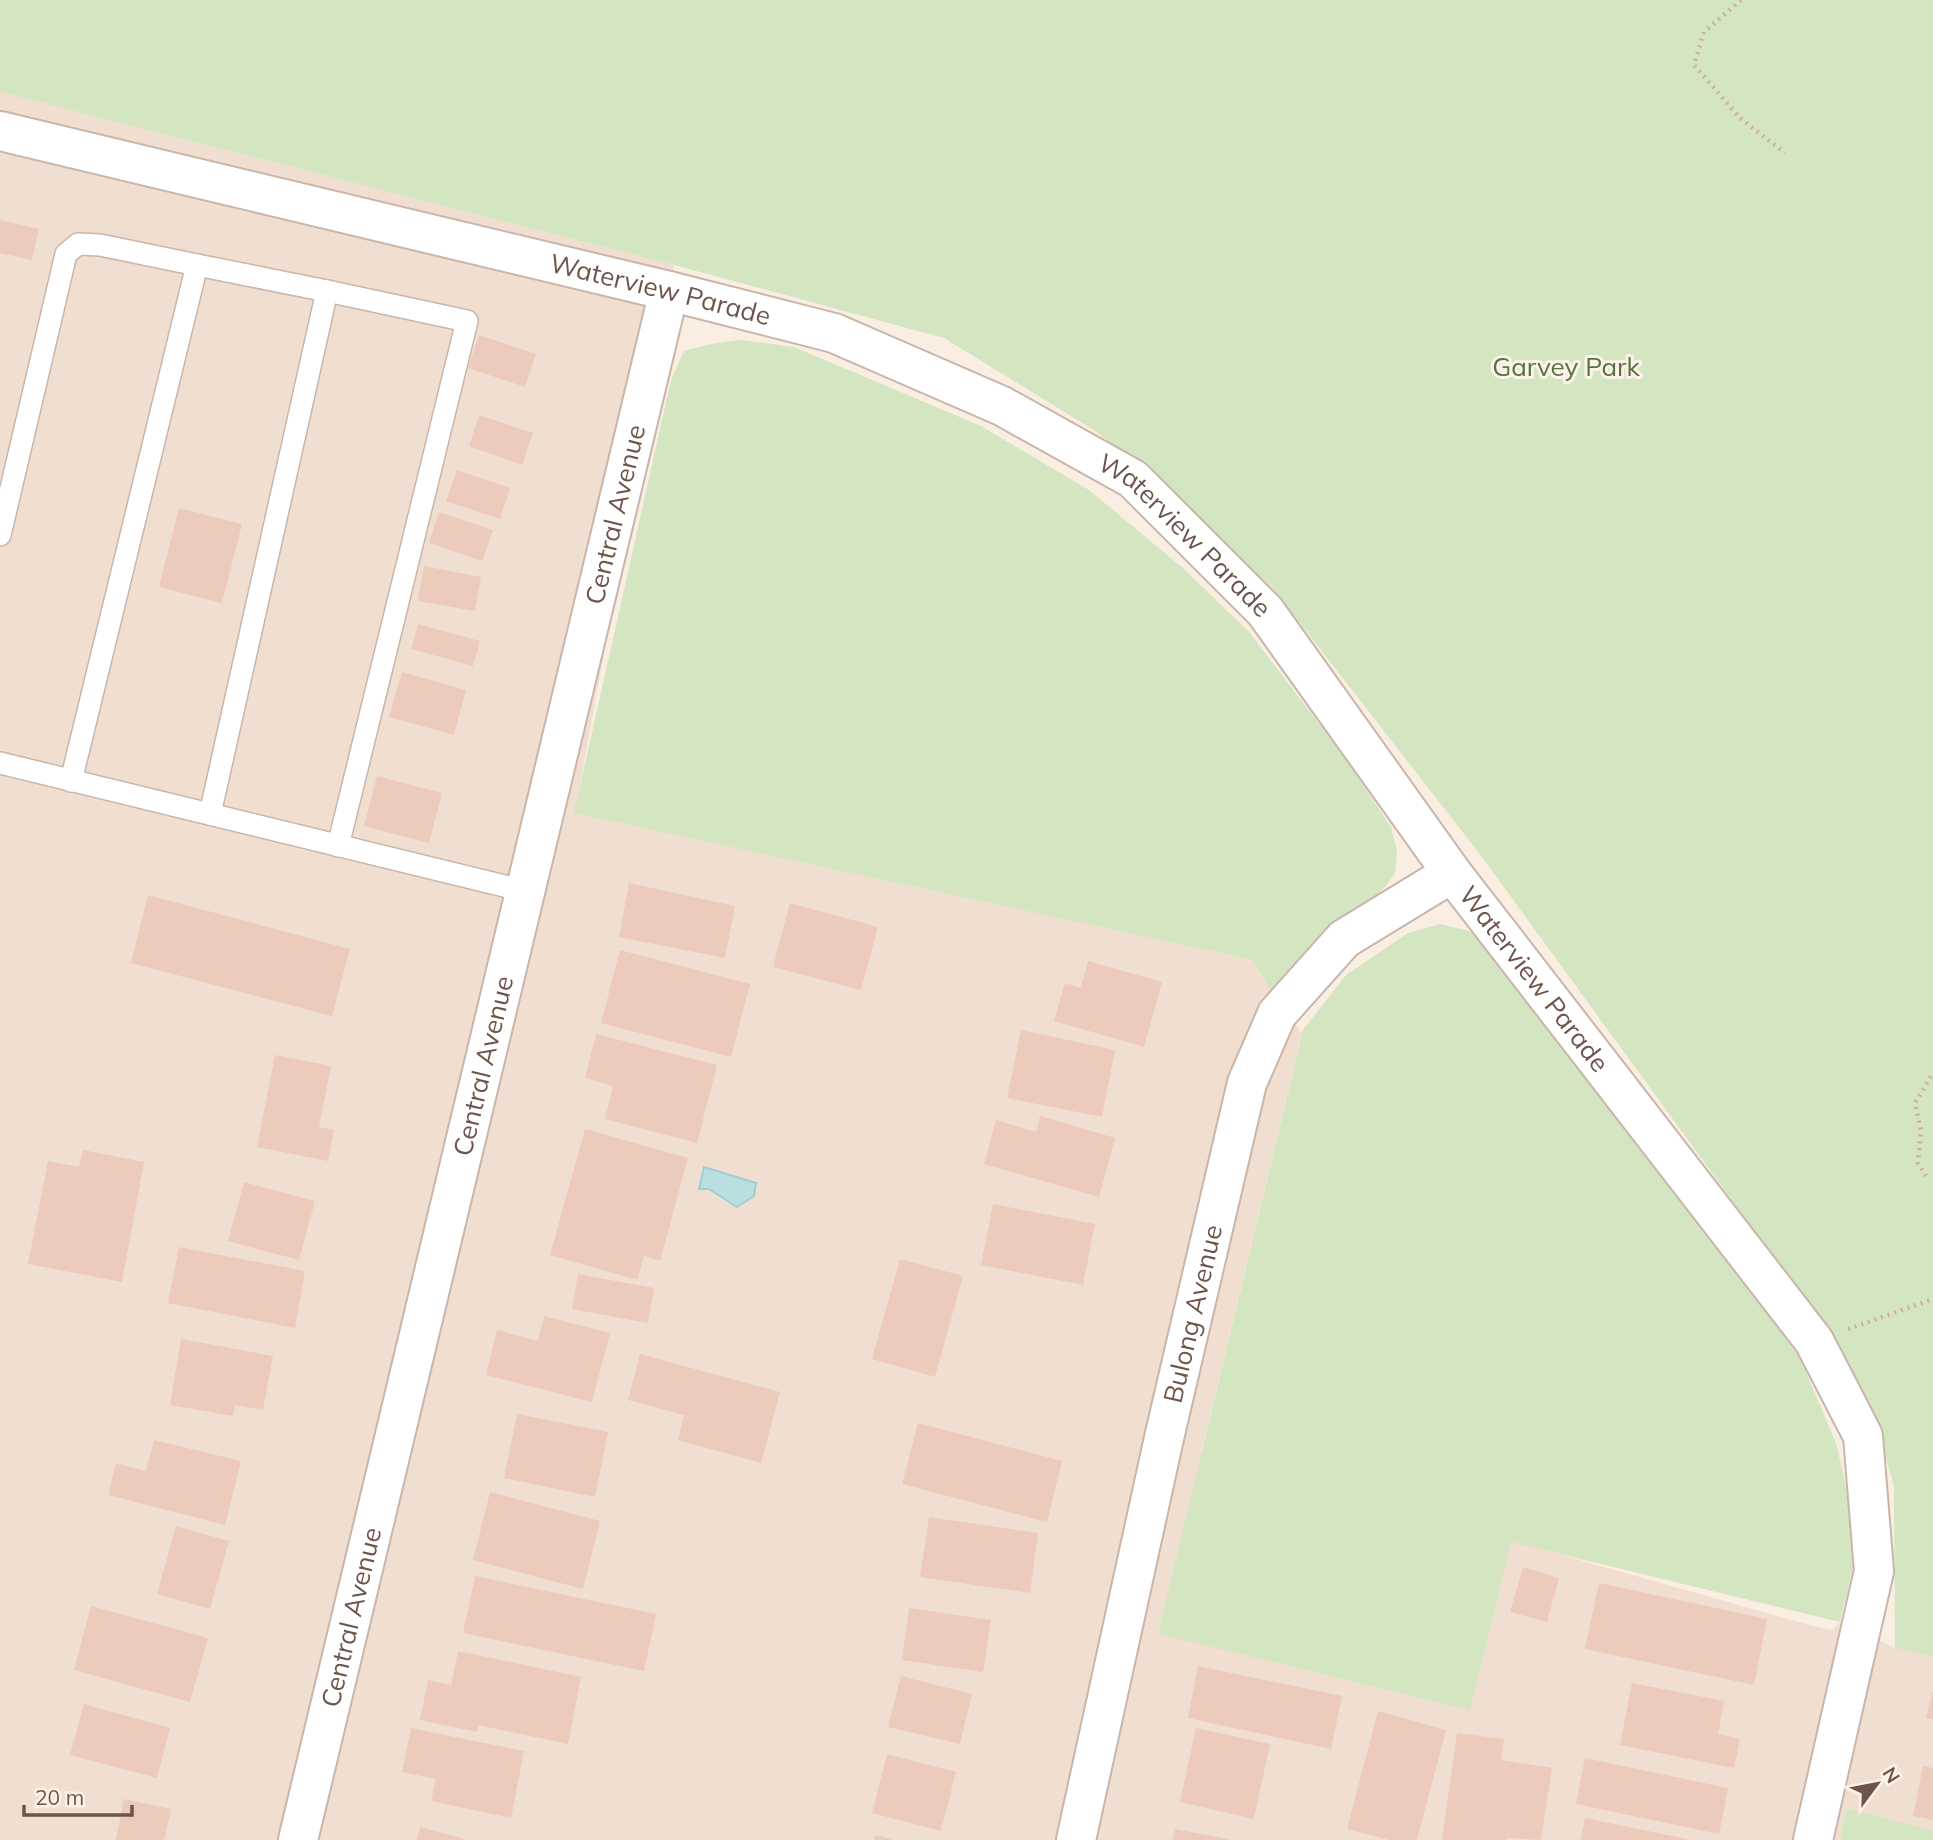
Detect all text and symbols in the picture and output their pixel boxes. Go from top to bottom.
street label: Waterview Parade [547,246,774,332]
park label: Garvey Park [1492,350,1640,383]
street label: Central Avenue [578,421,652,608]
street label: Waterview Parade [1092,446,1279,624]
street label: Waterview Parade [1452,879,1617,1078]
street label: Central Avenue [445,972,520,1159]
street label: Bulong Avenue [1156,1221,1229,1406]
street label: Central Avenue [313,1524,388,1710]
north arrow [1842,1749,1912,1819]
text: N [1877,1763,1905,1787]
scale bar [24,1773,133,1817]
text: 20 m [35,1784,84,1810]

